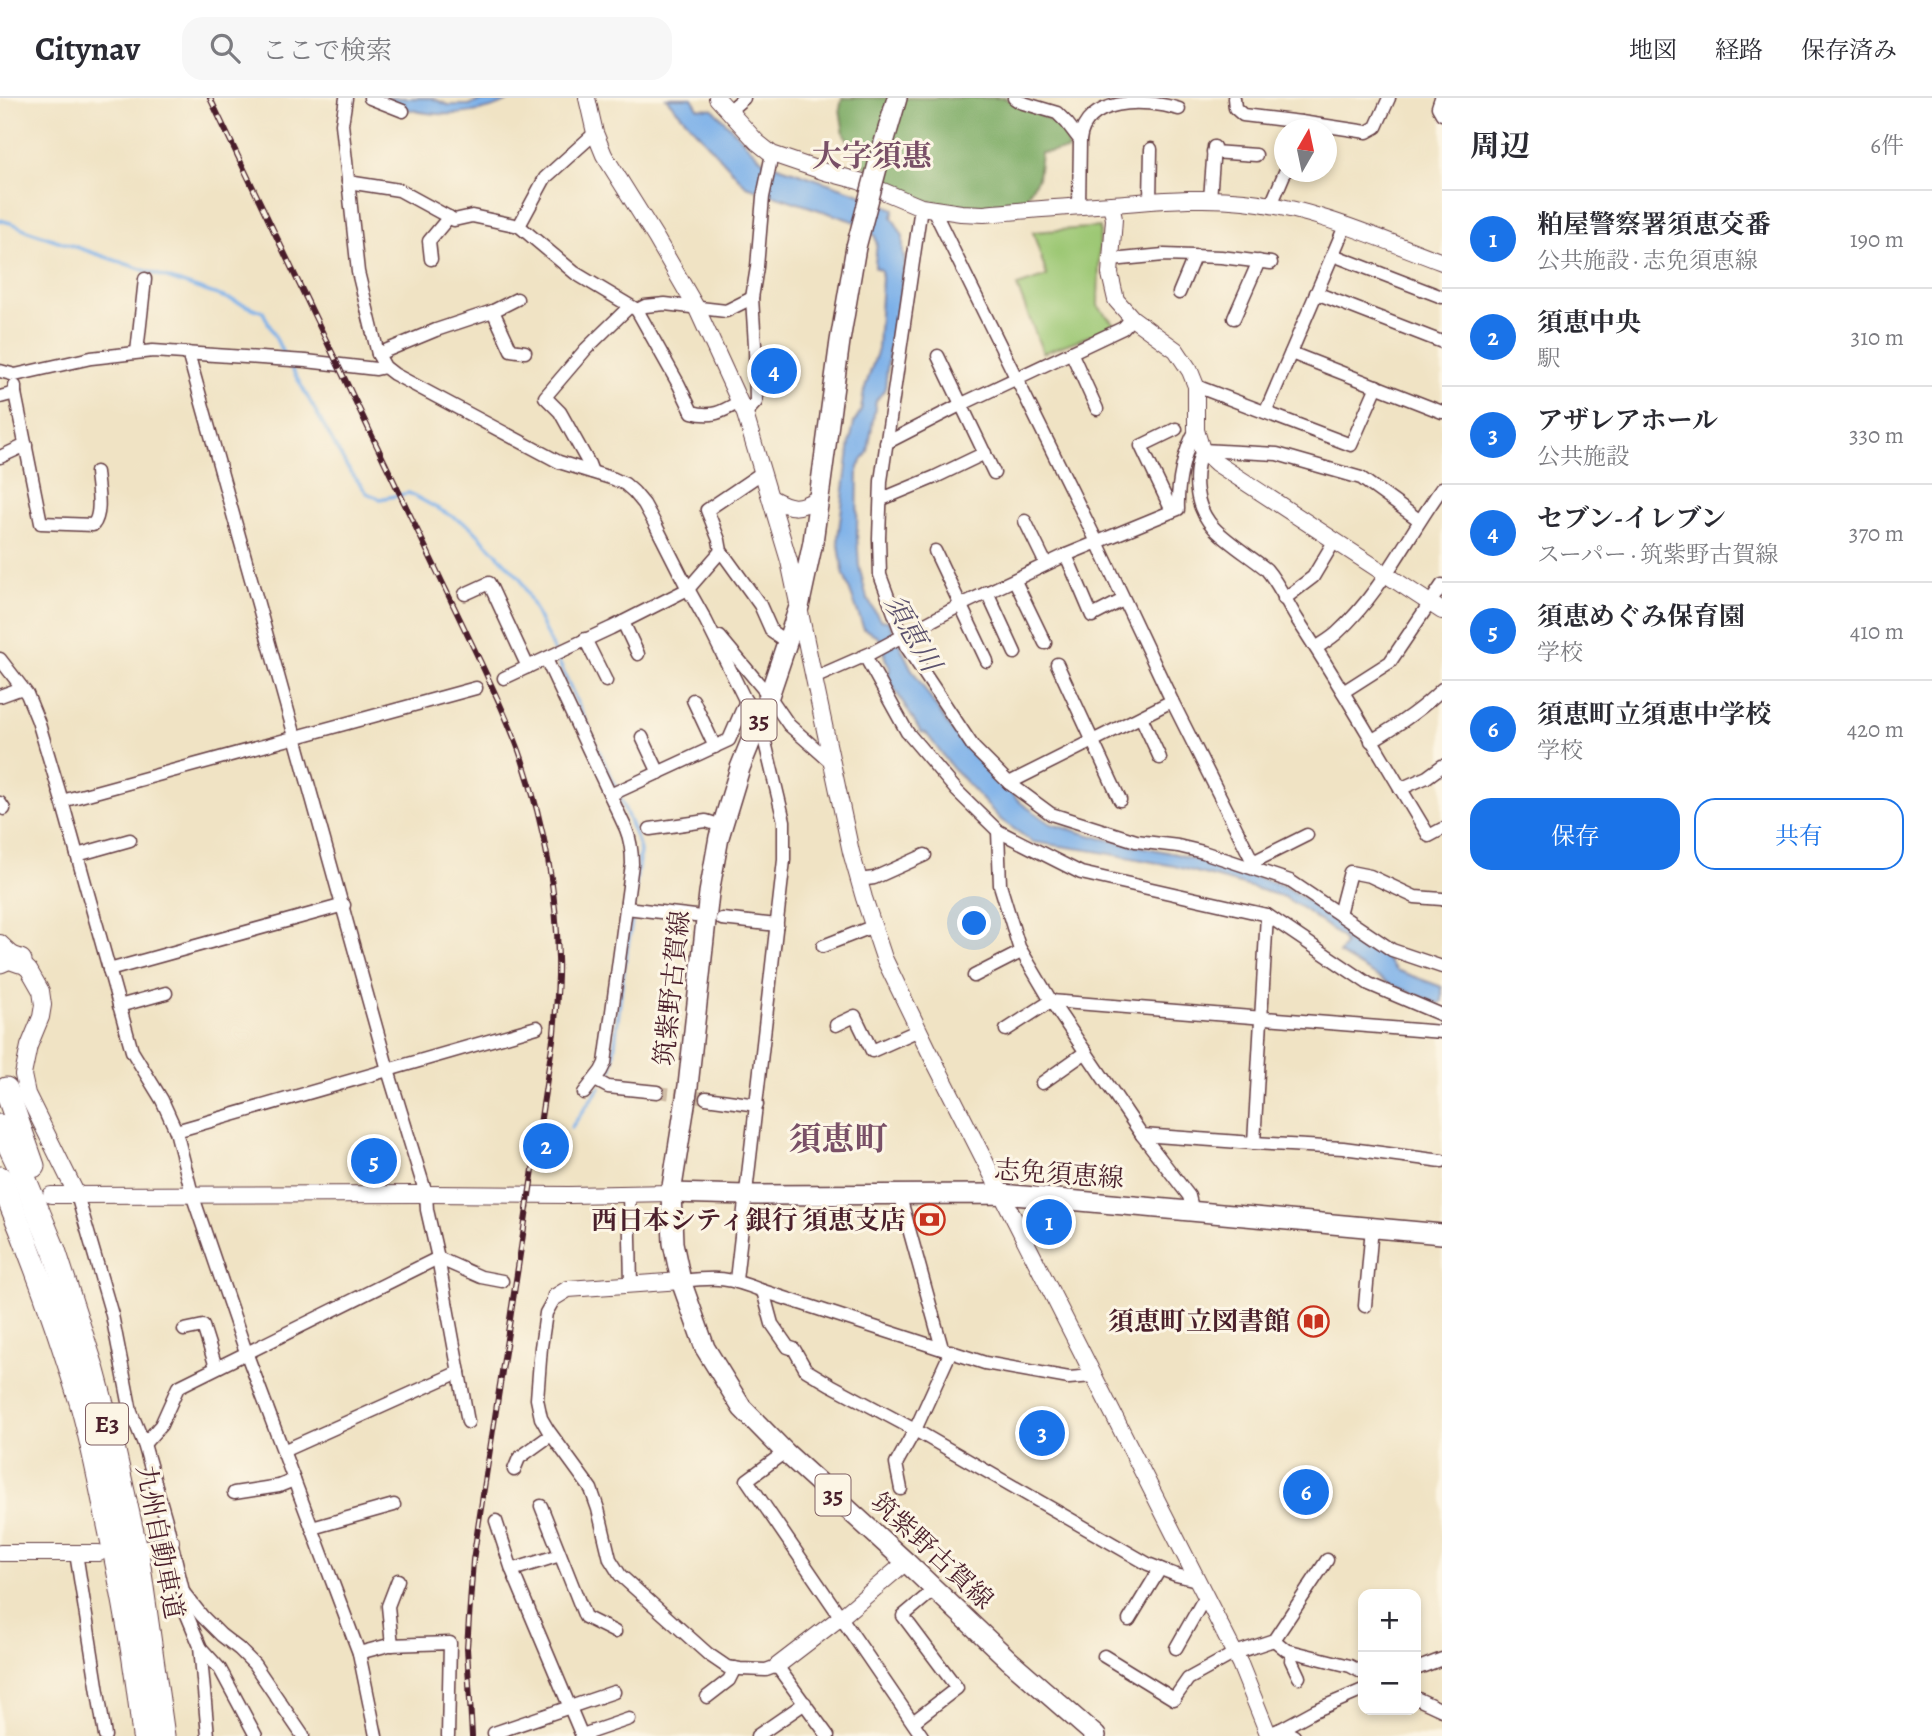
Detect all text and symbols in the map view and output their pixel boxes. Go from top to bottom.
search box [182,17,672,80]
text: Citynav [35,26,140,71]
icon: search [206,29,244,67]
text: ここで検索 [262,33,392,68]
text: 地図 [1629,34,1677,66]
text: 経路 [1715,34,1763,66]
text: 保存済み [1801,34,1897,66]
north arrow [1274,119,1337,182]
text: 周辺 [1470,126,1530,166]
text: 6件 [1870,130,1904,161]
district label: 大字須惠 [812,136,932,176]
text: 粕屋警察署須恵交番 [1537,207,1771,242]
text: 1 [1489,224,1497,255]
text: 190 m [1850,224,1904,255]
text: 公共施設 · 志免須恵線 [1537,245,1758,276]
text: 須恵中央 [1537,305,1641,340]
text: 2 [1487,322,1499,353]
text: 310 m [1851,322,1904,353]
text: 駅 [1537,343,1560,374]
pin: 4 [751,345,797,397]
text: アザレアホール [1537,403,1718,438]
text: 3 [1488,420,1498,451]
text: 330 m [1849,420,1904,451]
text: 公共施設 [1537,441,1629,472]
text: セブン-イレブン [1537,501,1726,536]
text: 4 [1488,518,1498,549]
text: 370 m [1849,518,1904,549]
text: スーパー · 筑紫野古賀線 [1537,539,1778,570]
water label: 須恵川 [875,587,951,681]
text: 須恵めぐみ保育園 [1537,599,1745,634]
text: 5 [1488,616,1498,647]
text: 410 m [1850,616,1904,647]
text: 学校 [1537,637,1583,668]
text: 須恵町立須恵中学校 [1537,697,1771,732]
road number: 35 [742,700,776,740]
text: 6 [1488,714,1498,745]
text: 420 m [1847,714,1904,745]
text: 学校 [1537,735,1583,766]
button: 保存 [1470,798,1680,870]
button: 共有 [1694,798,1904,870]
your location [957,906,991,940]
street label: 筑紫野古賀線 [646,909,698,1067]
district label: 須恵町 [789,1116,888,1161]
pin: 2 [523,1120,569,1172]
pin: 5 [351,1135,397,1187]
street label: 志免須恵線 [993,1152,1125,1196]
pin: 1 [1026,1196,1072,1248]
place label: 西日本シティ銀行 須恵支店 [592,1203,906,1238]
bank icon: 西日本シティ銀行 須恵支店 [912,1203,946,1237]
place label: 須恵町立図書館 [1108,1304,1290,1339]
library icon: 須恵町立図書館 [1296,1304,1330,1338]
road number: E3 [86,1404,128,1444]
pin: 3 [1019,1407,1065,1459]
street label: 九州自動車道 [128,1462,192,1622]
pin: 6 [1283,1466,1329,1518]
road number: 35 [816,1475,850,1516]
street label: 筑紫野古賀線 [863,1485,1001,1617]
map controls [1358,1589,1421,1715]
button: + [1358,1589,1421,1652]
button: − [1358,1652,1421,1715]

